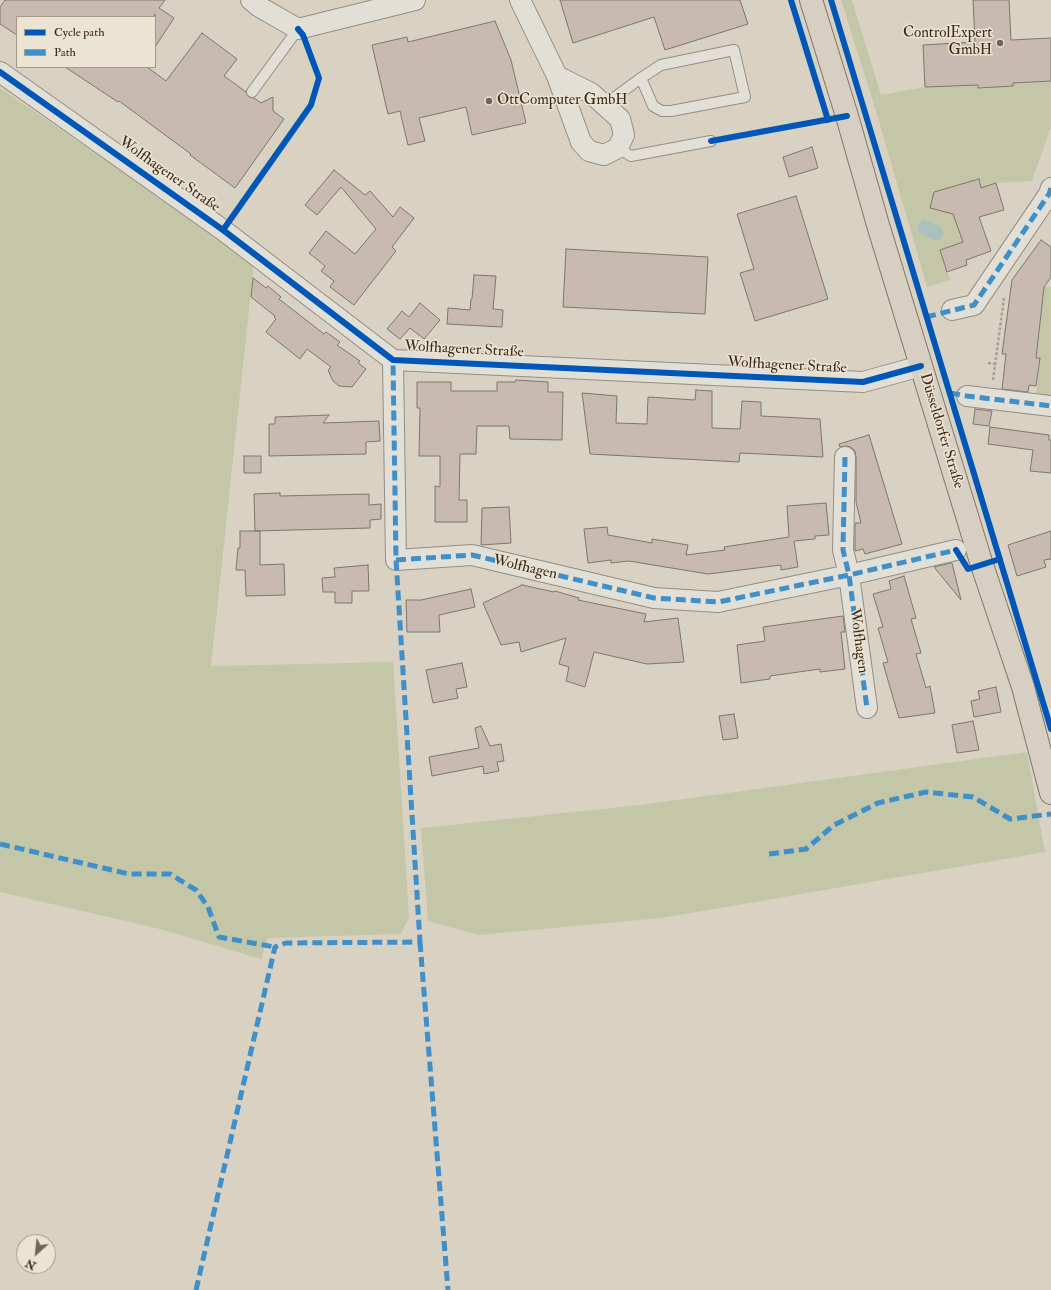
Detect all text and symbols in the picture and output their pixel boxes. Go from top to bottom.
legend [16,16,156,68]
text: Cycle path [54,25,104,40]
place label: ControlExpert GmbH [903,25,992,60]
marker: ControlExpert GmbH [995,38,1005,48]
text: Path [54,45,76,60]
place label: OttComputer GmbH [497,92,627,110]
marker: OttComputer GmbH [484,96,494,106]
street label: Wolfhagener Straße [115,133,223,217]
street label: Wolfhagener Straße [404,338,524,362]
street label: Wolfhagener Straße [727,354,847,378]
street label: Düsseldorfer Straße [915,371,967,491]
street label: Wolfhagen [491,552,559,584]
street label: Wolfhagen [845,607,871,675]
north arrow [16,1234,56,1274]
text: N [23,1256,38,1272]

